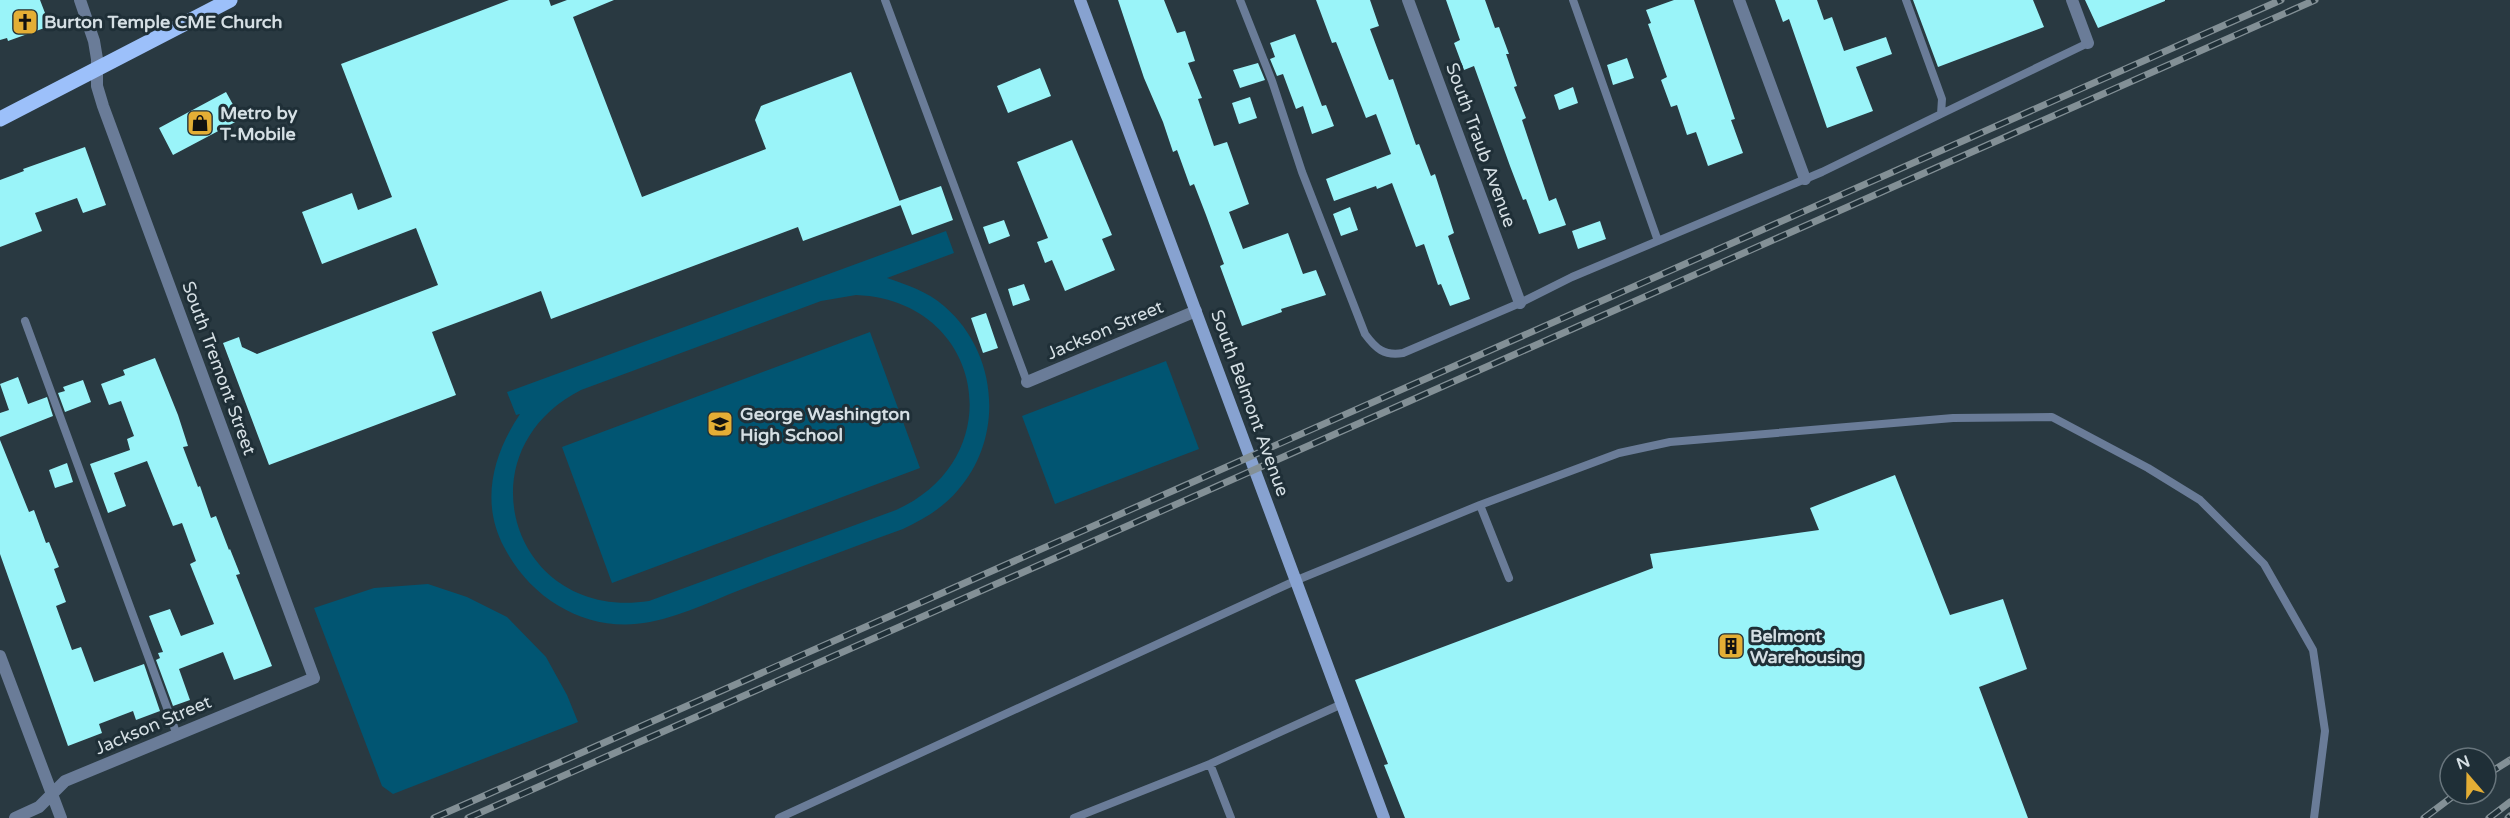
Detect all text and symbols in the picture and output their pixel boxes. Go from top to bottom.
church icon: Burton Temple CME Church [10,7,40,37]
place label: Burton Temple CME Church [44,11,282,33]
street label: South Traub Avenue [1441,60,1521,230]
place label: Metro by T-Mobile [219,102,298,145]
shop icon: Metro by T-Mobile [185,108,215,138]
street label: South Tremont Street [177,278,261,458]
street label: Jackson Street [1043,296,1167,364]
street label: South Belmont Avenue [1206,307,1294,499]
place label: George Washington High School [740,403,910,446]
school or university icon: George Washington High School [705,409,735,439]
place label: Belmont Warehousing [1750,625,1863,668]
building icon: Belmont Warehousing [1716,631,1746,661]
street label: Jackson Street [91,691,215,759]
north arrow [2438,746,2498,806]
text: N [2454,751,2473,774]

